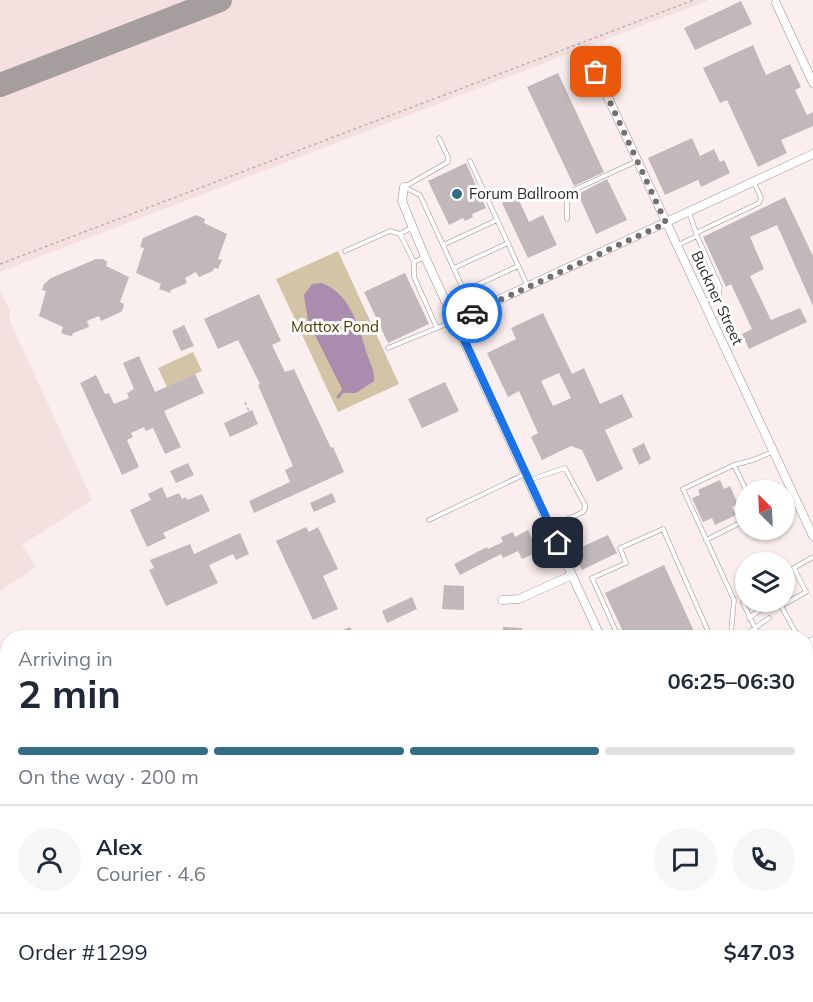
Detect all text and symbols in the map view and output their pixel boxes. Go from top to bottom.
pin [570,46,621,97]
icon: bag [579,55,612,88]
place label: Forum Ballroom [469,184,579,203]
marker: Forum Ballroom [450,187,464,201]
street label: Buckner Street [687,248,748,348]
courier [442,283,502,343]
icon: car [456,297,489,330]
park label: Mattox Pond [291,317,379,336]
north arrow [735,480,795,540]
map controls [735,480,795,612]
pin [532,517,583,568]
icon: home [541,526,574,559]
button: layers [735,552,795,612]
text: Arriving in [18,646,113,671]
text: 06:25–06:30 [667,667,795,695]
text: 2 min [18,669,121,718]
text: On the way · 200 m [18,764,199,789]
button: person [18,828,81,891]
button: chat [654,828,717,891]
button: phone [732,828,795,891]
text: Alex [96,833,142,861]
text: Courier · 4.6 [96,861,206,886]
text: Order #1299 [18,938,148,966]
text: $47.03 [724,938,795,966]

